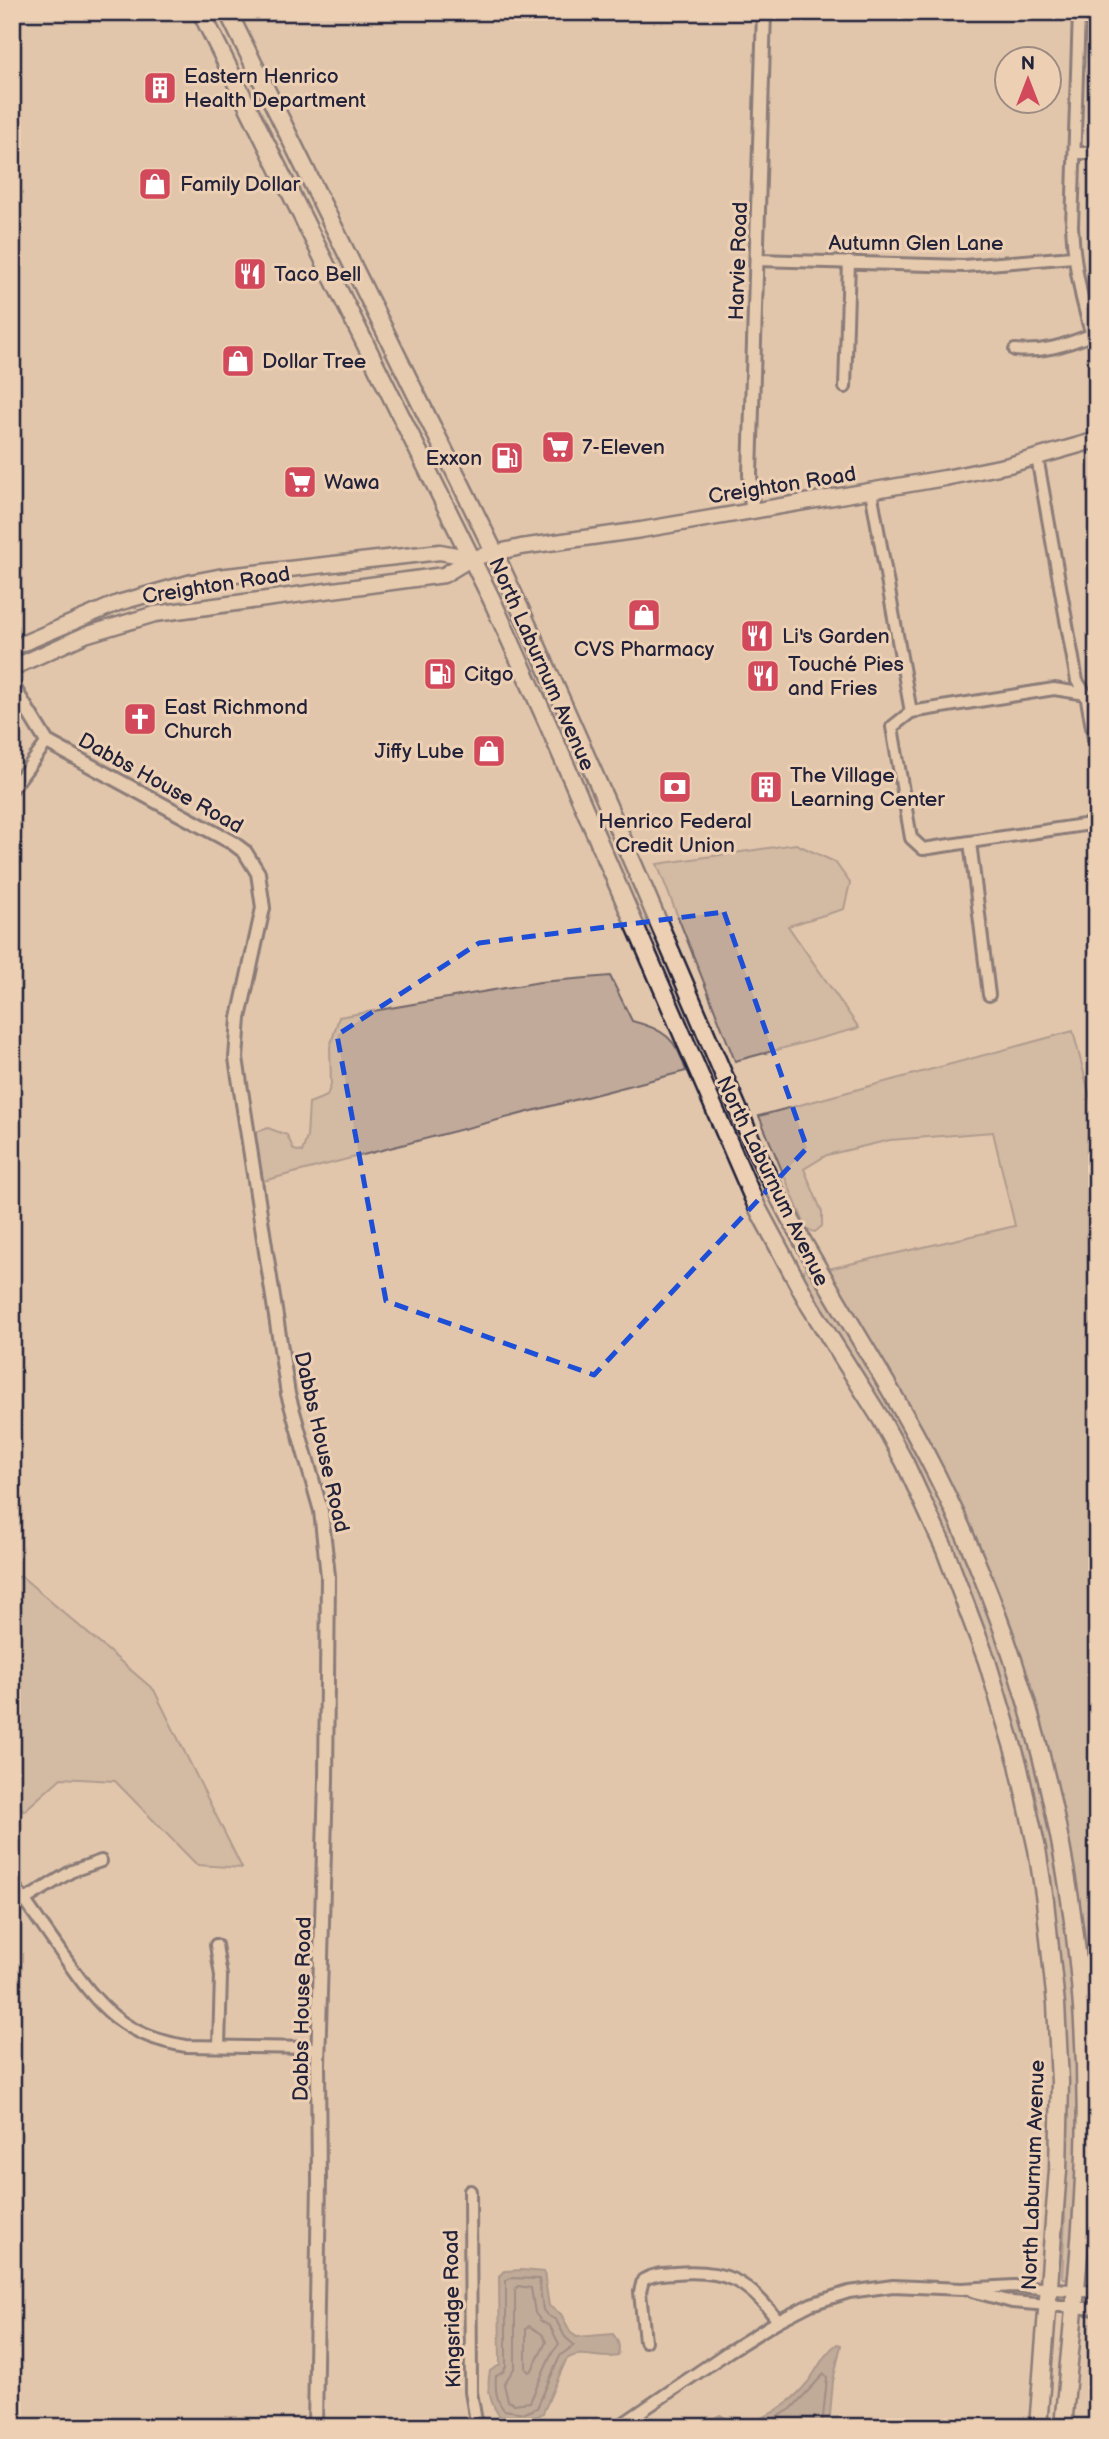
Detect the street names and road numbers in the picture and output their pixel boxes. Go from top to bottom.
street label: Harvie Road [724,201,753,321]
street label: Autumn Glen Lane [828,231,1004,256]
street label: Creighton Road [706,461,858,510]
street label: North Laburnum Avenue [483,554,600,775]
street label: Creighton Road [140,561,292,610]
street label: Dabbs House Road [74,728,248,839]
street label: North Laburnum Avenue [711,1072,834,1290]
street label: Dabbs House Road [289,1349,354,1535]
street label: Dabbs House Road [288,1916,317,2102]
street label: North Laburnum Avenue [1017,2059,1050,2291]
street label: Kingsridge Road [439,2230,466,2388]

